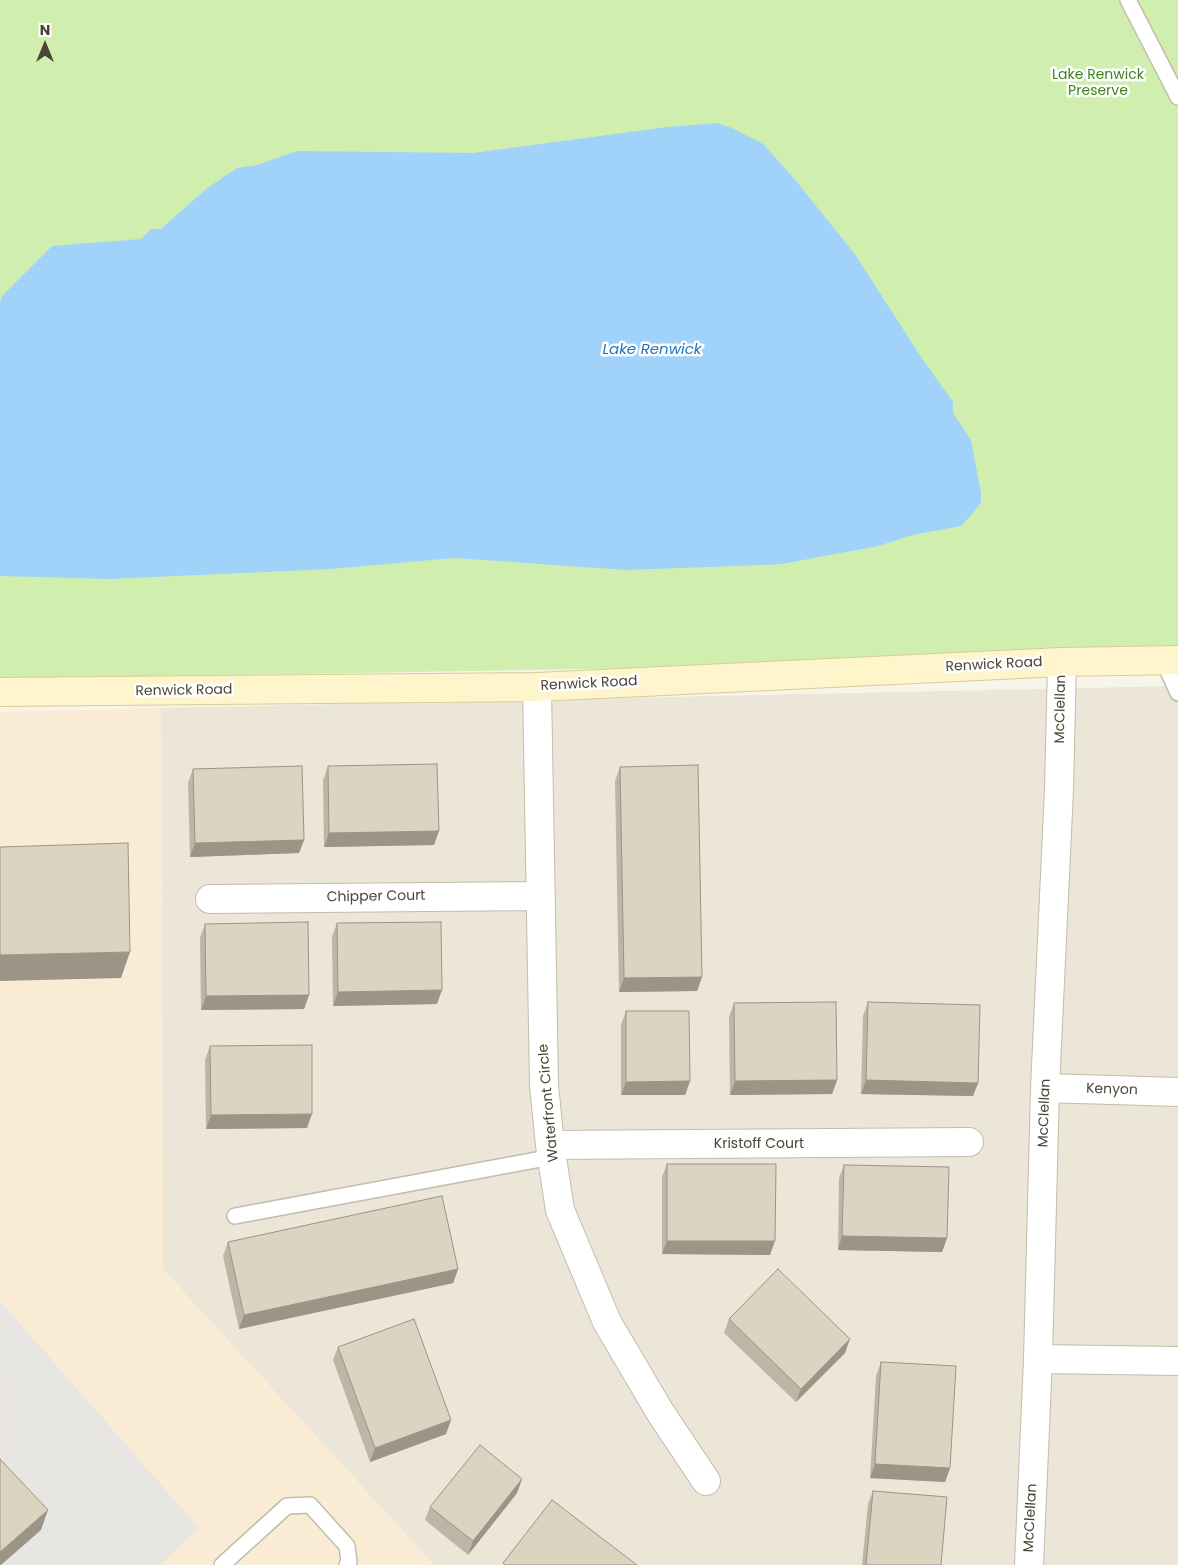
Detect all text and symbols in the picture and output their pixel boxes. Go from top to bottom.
north arrow [20,20,70,70]
text: N [40,20,50,40]
park label: Lake Renwick Preserve [1052,67,1144,100]
water label: Lake Renwick [603,341,701,359]
street label: Renwick Road [945,654,1043,676]
street label: Renwick Road [540,673,638,695]
street label: McClellan [1052,674,1070,744]
street label: Renwick Road [135,682,233,700]
street label: Chipper Court [326,888,426,906]
street label: Waterfront Circle [535,1043,563,1163]
street label: McClellan [1035,1078,1055,1148]
street label: Kenyon [1086,1081,1138,1099]
street label: Kristoff Court [714,1136,804,1152]
street label: McClellan [1021,1483,1041,1553]

